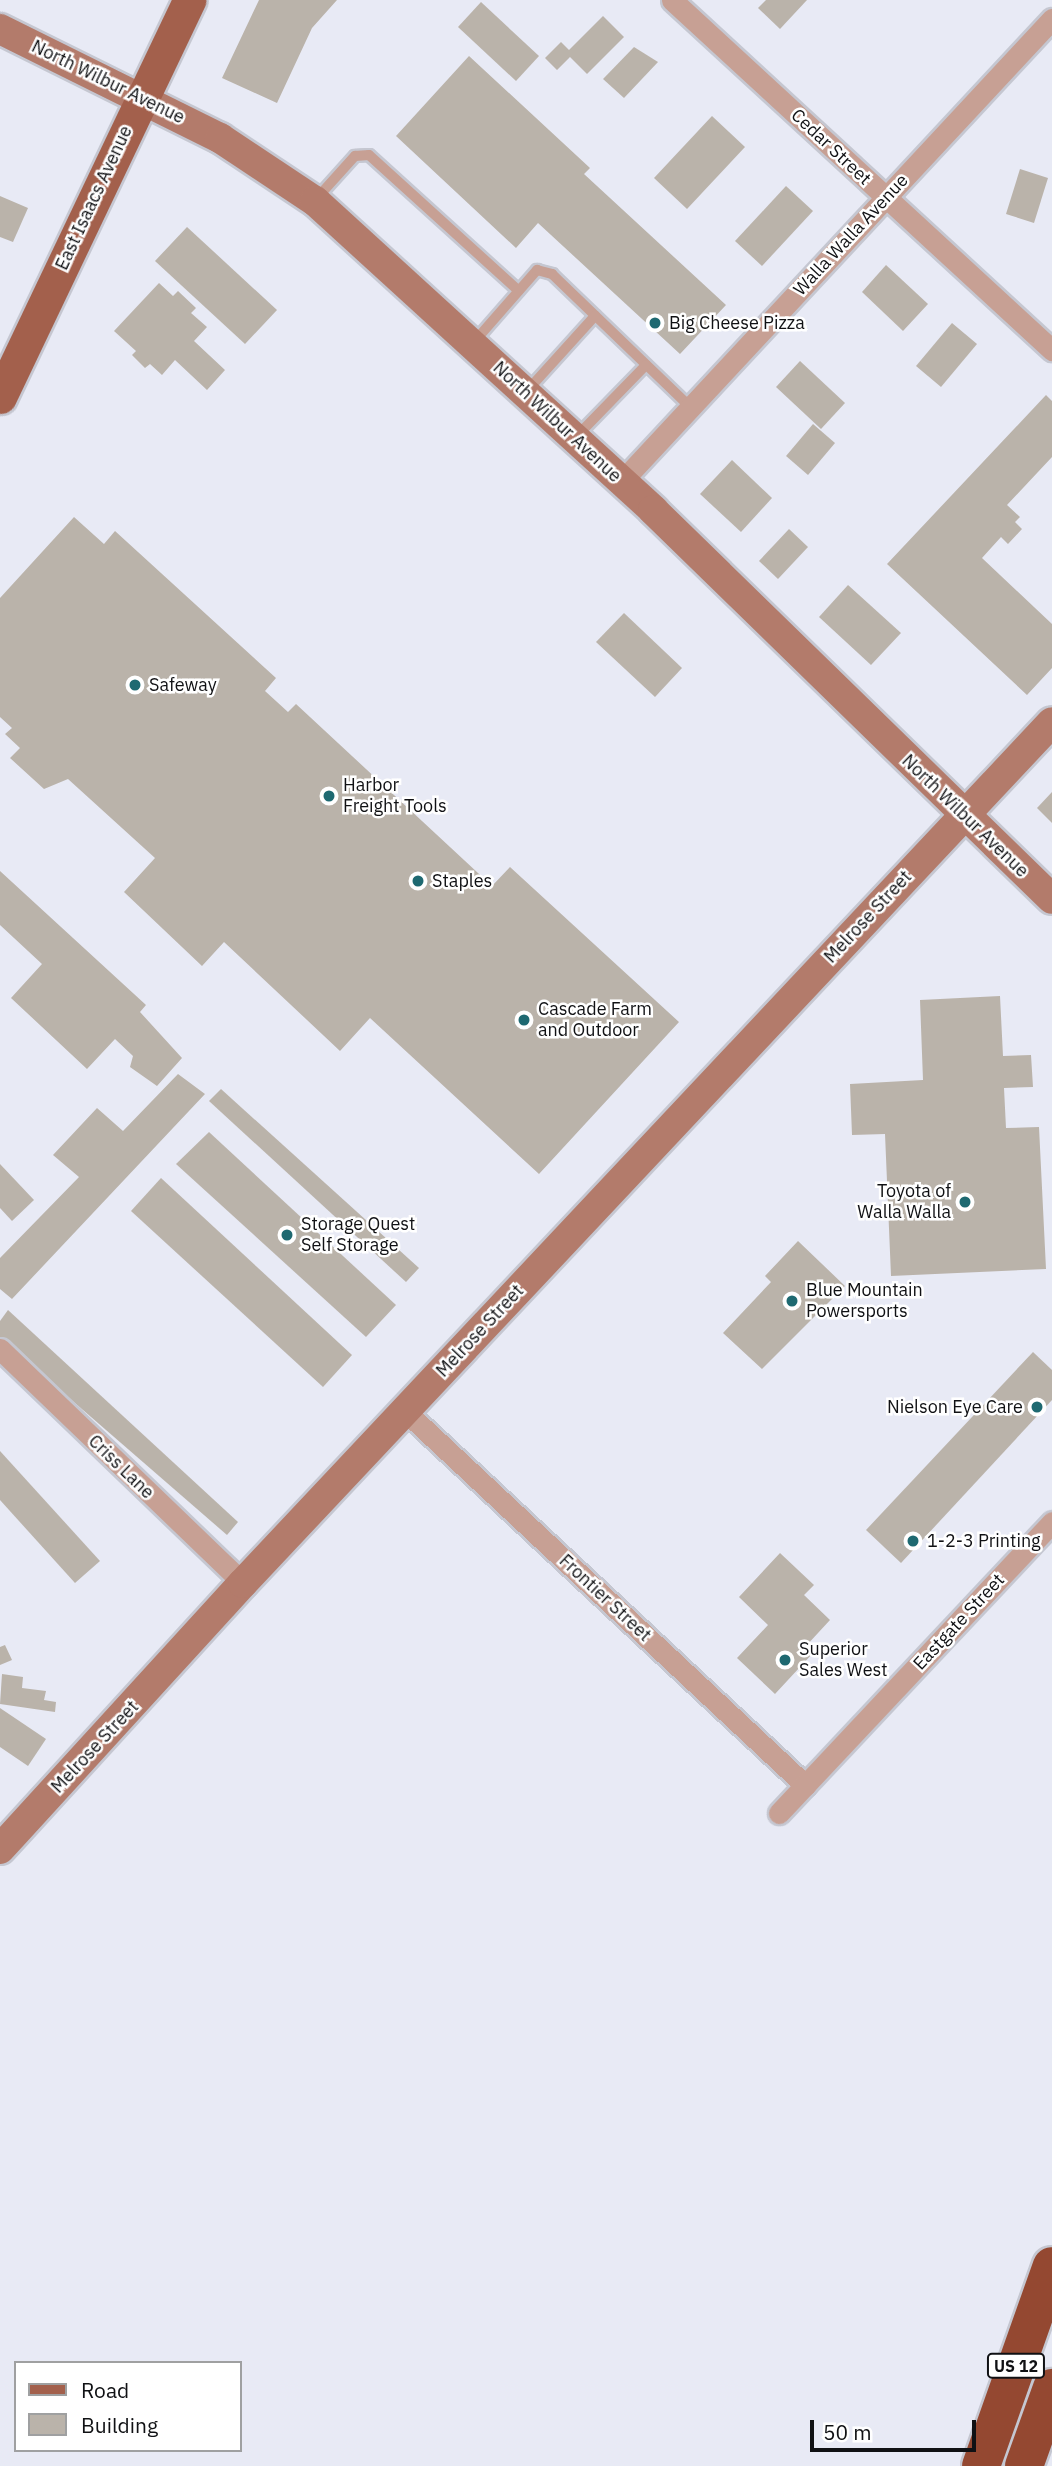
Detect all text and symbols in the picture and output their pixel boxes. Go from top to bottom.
street label: North Wilbur Avenue [28,36,188,128]
street label: Cedar Street [787,105,875,189]
street label: East Isaacs Avenue [51,122,137,274]
street label: Walla Walla Avenue [789,170,913,300]
place label: Big Cheese Pizza [669,312,805,334]
marker: Big Cheese Pizza [647,315,663,331]
street label: North Wilbur Avenue [488,357,626,487]
place label: Safeway [149,674,217,696]
marker: Safeway [127,677,143,693]
street label: North Wilbur Avenue [897,750,1033,882]
place label: Harbor Freight Tools [343,775,447,818]
marker: Harbor Freight Tools [321,788,337,804]
street label: Melrose Street [820,866,916,968]
place label: Staples [432,870,492,892]
marker: Staples [410,873,426,889]
place label: Cascade Farm and Outdoor [538,999,652,1042]
marker: Cascade Farm and Outdoor [516,1012,532,1028]
place label: Toyota of Walla Walla [857,1181,951,1224]
marker: Toyota of Walla Walla [957,1194,973,1210]
place label: Storage Quest Self Storage [301,1214,415,1256]
marker: Storage Quest Self Storage [279,1227,295,1243]
street label: Melrose Street [432,1280,528,1382]
place label: Blue Mountain Powersports [806,1280,923,1322]
marker: Blue Mountain Powersports [784,1293,800,1309]
place label: Nielson Eye Care [887,1396,1023,1418]
marker: Nielson Eye Care [1029,1399,1045,1415]
street label: Criss Lane [84,1431,158,1503]
place label: 1-2-3 Printing [927,1530,1041,1552]
marker: 1-2-3 Printing [905,1533,921,1549]
street label: Frontier Street [555,1550,655,1646]
street label: Eastgate Street [909,1569,1009,1675]
place label: Superior Sales West [799,1639,887,1682]
marker: Superior Sales West [777,1652,793,1668]
street label: Melrose Street [47,1696,143,1798]
road number: US 12 [986,2354,1046,2378]
legend [14,2361,242,2452]
text: Road [81,2376,129,2404]
scale bar [814,2406,980,2450]
text: Building [81,2411,158,2439]
text: 50 m [823,2418,872,2446]

